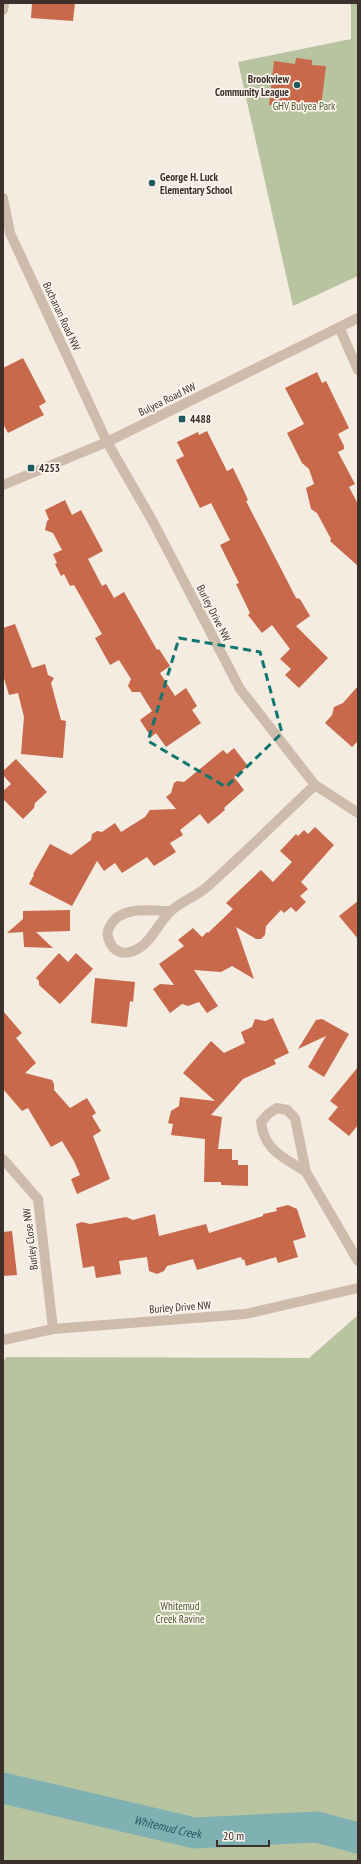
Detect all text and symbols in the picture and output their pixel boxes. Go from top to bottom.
place label: Brookview Community League [215,72,289,99]
marker: Brookview Community League [292,80,302,90]
park label: GHV Bulyea Park [273,99,336,113]
place label: George H. Luck Elementary School [160,170,233,197]
marker: George H. Luck Elementary School [147,178,157,188]
street label: Buchanan Road NW [40,280,84,353]
street label: Bulyea Road NW [136,379,199,419]
place label: 4488 [190,412,211,426]
marker: 4488 [177,414,187,424]
place label: 4253 [39,461,60,475]
marker: 4253 [26,463,36,473]
street label: Burley Drive NW [194,582,235,644]
street label: Burley Close NW [19,1207,41,1271]
street label: Burley Drive NW [149,1298,212,1316]
park label: Whitemud Creek Ravine [156,1599,205,1626]
water label: Whitemud Creek [133,1811,203,1841]
scale bar [217,1822,269,1848]
text: 20 m [223,1828,244,1843]

